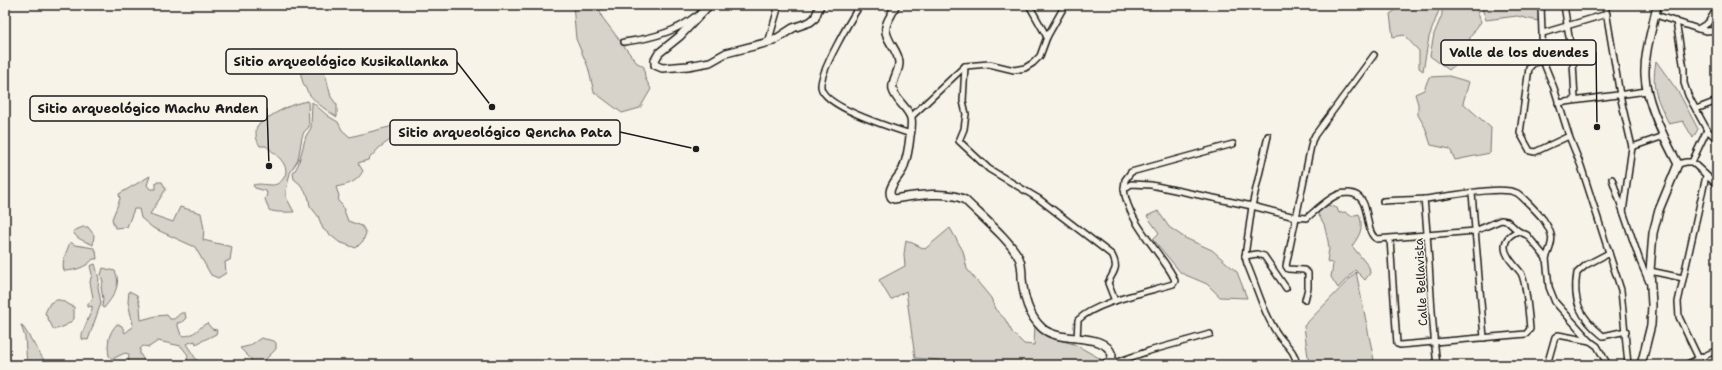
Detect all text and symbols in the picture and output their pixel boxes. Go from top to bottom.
callout: Valle de los duendes [1441,40,1596,65]
text: Valle de los duendes [1449,44,1589,61]
callout: Sitio arqueológico Kusikallanka [226,49,457,74]
text: Sitio arqueológico Kusikallanka [234,53,449,70]
callout: Sitio arqueológico Machu Anden [30,96,267,121]
text: Sitio arqueológico Machu Anden [38,100,259,117]
callout: Sitio arqueológico Qencha Pata [390,120,620,145]
text: Sitio arqueológico Qencha Pata [398,124,612,141]
street label: Calle Bellavista [1411,237,1431,326]

